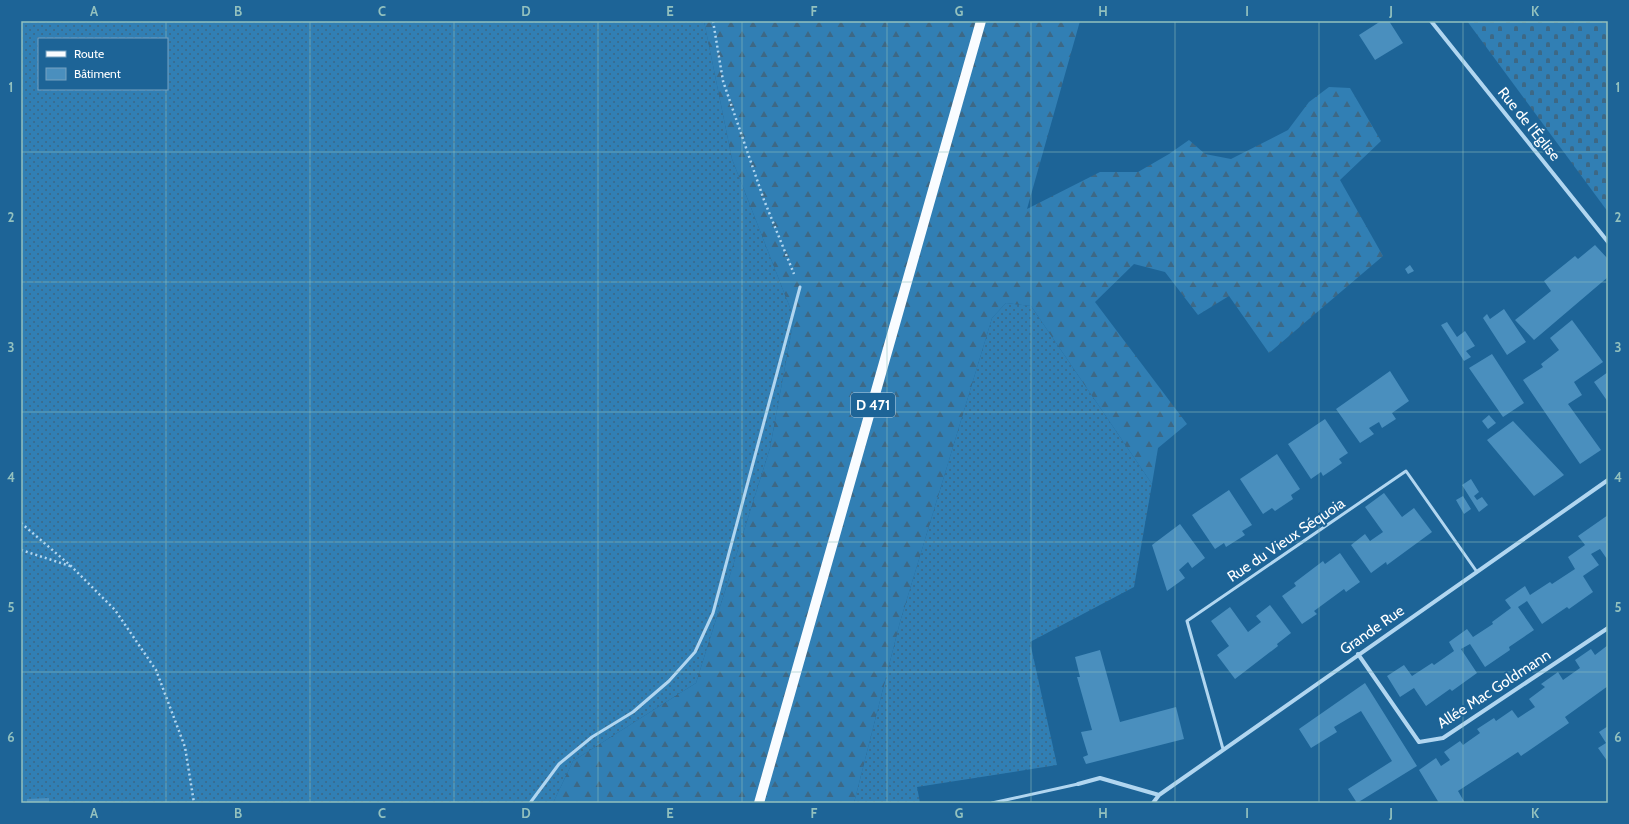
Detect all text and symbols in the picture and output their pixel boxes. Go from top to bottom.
text: A [90,3,99,19]
text: B [234,3,242,19]
text: C [378,3,386,19]
text: D [521,3,531,19]
text: E [666,3,674,19]
text: F [811,3,818,19]
text: G [955,3,964,19]
text: H [1098,3,1108,19]
text: I [1245,3,1249,19]
text: J [1388,3,1393,19]
text: K [1531,3,1540,19]
legend [38,38,168,90]
text: Route [74,46,104,61]
text: Bâtiment [74,66,121,81]
text: 1 [9,79,13,95]
text: 1 [1616,79,1620,95]
street label: Rue de l'Église [1494,83,1565,165]
text: 2 [8,209,15,225]
text: 2 [1615,209,1622,225]
text: 3 [7,339,15,355]
text: 3 [1614,339,1622,355]
road number: D 471 [851,393,895,417]
text: 4 [7,469,15,485]
text: 4 [1614,469,1622,485]
street label: Rue du Vieux Séquoia [1224,494,1349,586]
text: 5 [8,599,15,615]
text: 5 [1615,599,1622,615]
street label: Grande Rue [1337,601,1408,659]
street label: Allée Mac Goldmann [1434,646,1554,732]
text: 6 [7,729,15,745]
text: 6 [1614,729,1622,745]
text: A [90,805,99,821]
text: B [234,805,242,821]
text: C [378,805,386,821]
text: D [521,805,531,821]
text: E [666,805,674,821]
text: F [811,805,818,821]
text: G [955,805,964,821]
text: H [1098,805,1108,821]
text: I [1245,805,1249,821]
text: J [1388,805,1393,821]
text: K [1531,805,1540,821]

